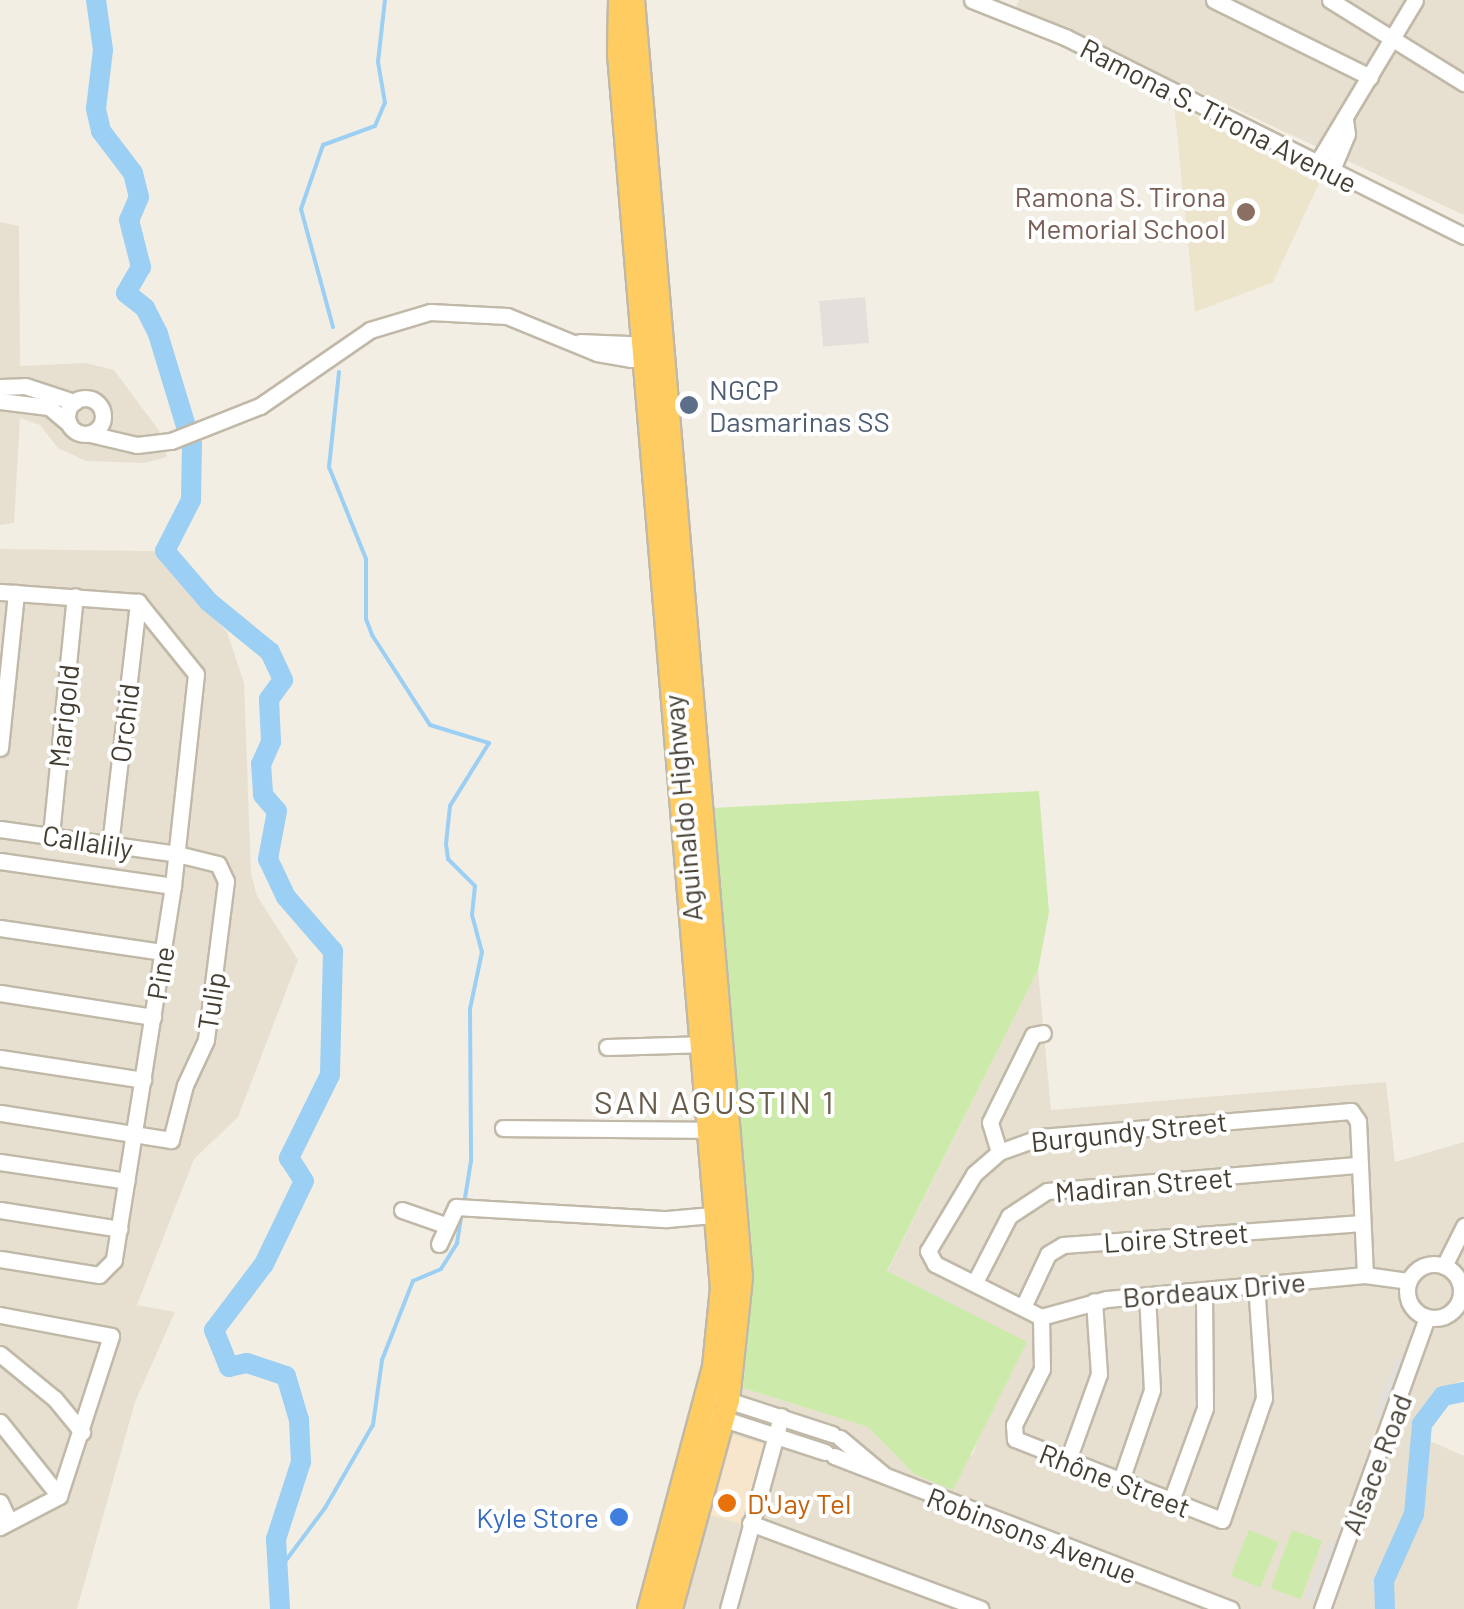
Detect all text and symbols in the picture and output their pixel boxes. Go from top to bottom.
street label: Ramona S. Tirona Avenue [1075,31,1363,199]
place label: Ramona S. Tirona Memorial School [1015,179,1226,245]
marker: Ramona S. Tirona Memorial School [1235,201,1257,223]
place label: NGCP Dasmarinas SS [709,372,890,438]
marker: NGCP Dasmarinas SS [678,394,700,416]
street label: Marigold [41,663,85,769]
street label: Orchid [102,681,146,765]
street label: Aguinaldo Highway [655,693,709,923]
street label: Callalily [40,817,136,865]
street label: Pine [139,944,181,1002]
street label: Tulip [190,969,232,1033]
district label: SAN AGUSTIN 1 [594,1082,836,1120]
street label: Burgundy Street [1029,1104,1229,1158]
street label: Madiran Street [1054,1159,1234,1209]
street label: Loire Street [1102,1215,1250,1259]
street label: Bordeaux Drive [1121,1264,1307,1314]
street label: Alsace Road [1334,1389,1418,1539]
street label: Rhône Street [1035,1436,1195,1524]
street label: Robinsons Avenue [922,1480,1142,1590]
place label: D'Jay Tel [747,1486,851,1520]
marker: D'Jay Tel [716,1492,738,1514]
place label: Kyle Store [476,1500,599,1534]
marker: Kyle Store [608,1506,630,1528]

